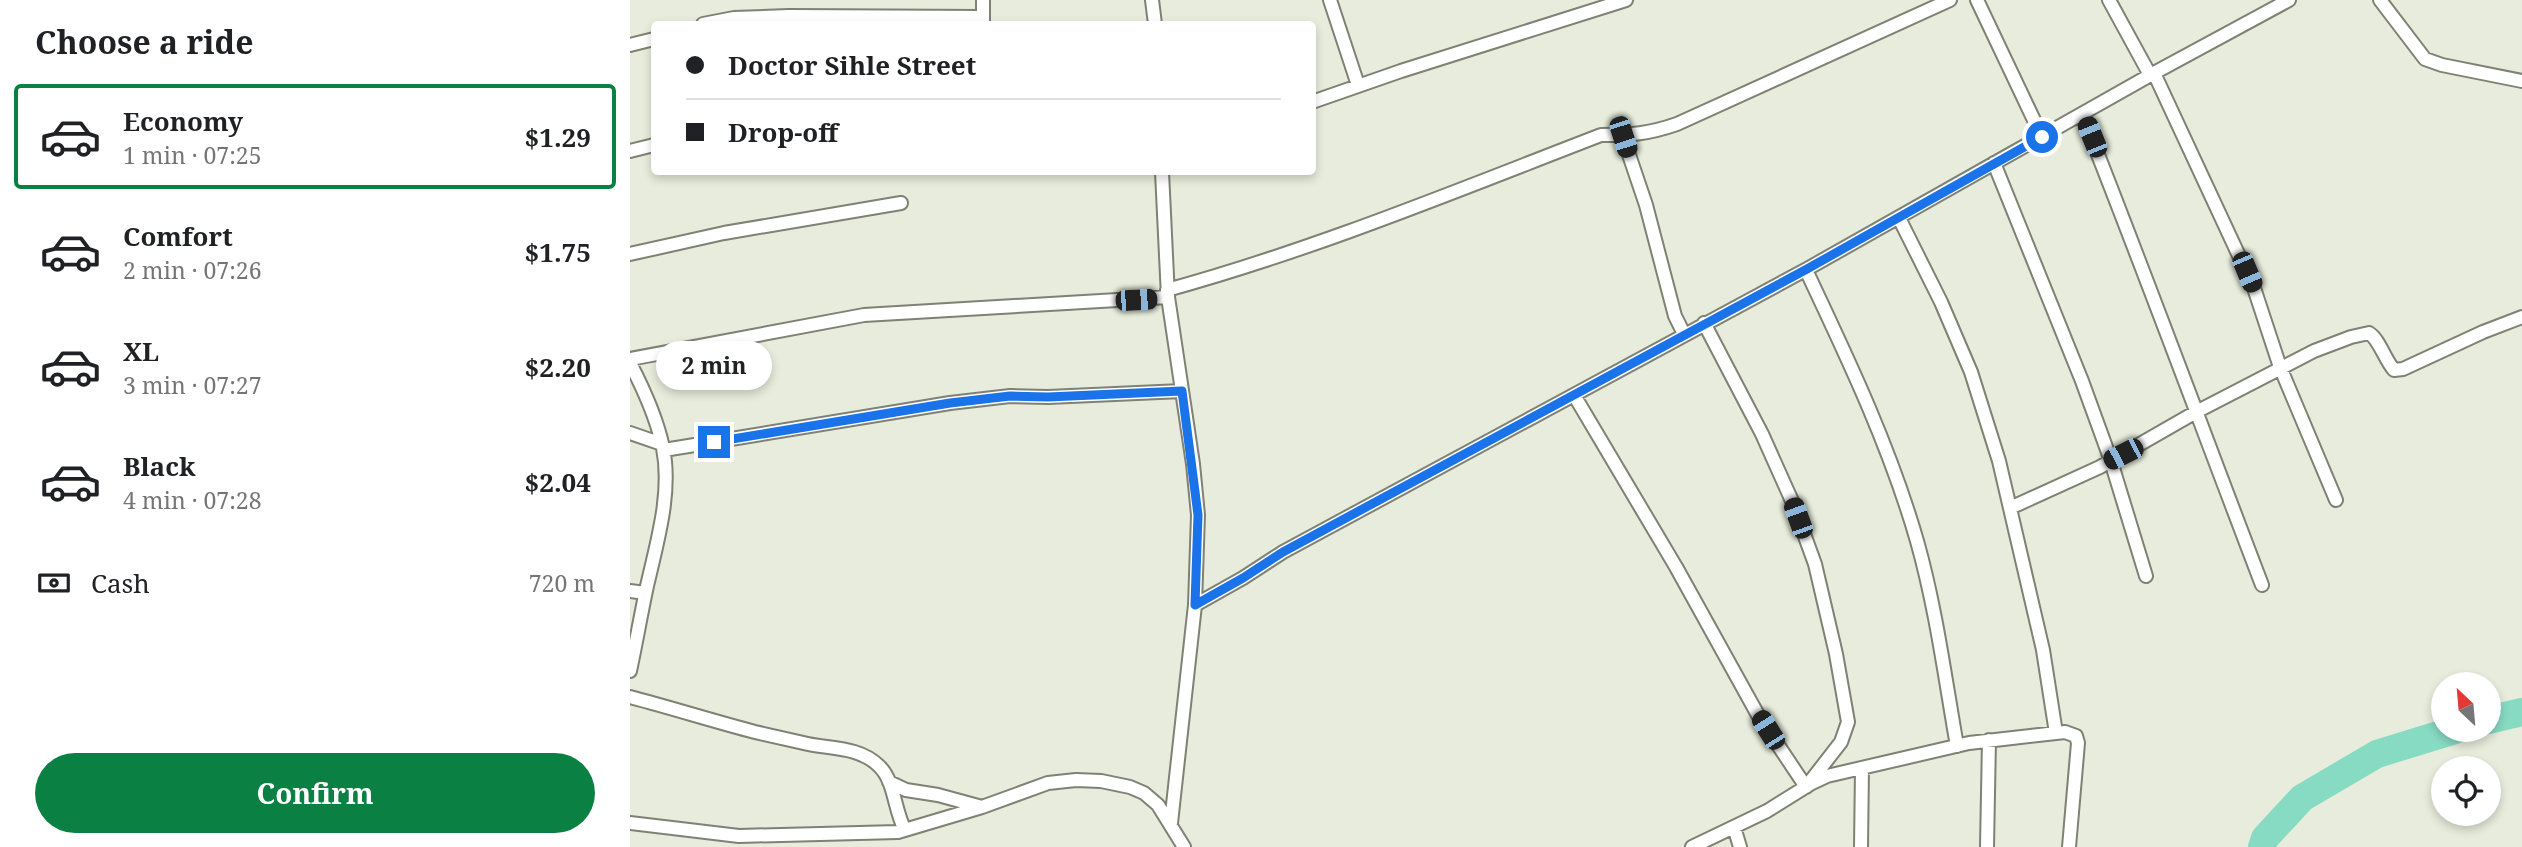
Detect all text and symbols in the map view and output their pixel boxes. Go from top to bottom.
text: Choose a ride [35,20,254,63]
text: Doctor Sihle Street [728,47,976,83]
text: Economy [123,103,243,139]
icon: car [39,105,102,168]
text: Drop-off [728,114,838,150]
car [1607,114,1640,160]
car [2075,114,2110,160]
text: $1.29 [525,119,591,155]
route start [2026,121,2058,153]
text: 1 min · 07:25 [123,139,261,171]
text: Comfort [123,218,233,254]
icon: car [39,220,102,283]
text: $1.75 [525,234,591,270]
car [2230,249,2265,295]
text: 2 min · 07:26 [123,254,261,286]
car [1115,288,1158,312]
text: XL [123,333,159,369]
icon: car [39,335,102,398]
callout: 2 min [656,340,772,390]
text: $2.20 [525,349,591,385]
text: 2 min [681,349,747,381]
text: 3 min · 07:27 [123,369,261,401]
route end [698,426,730,458]
car [2100,435,2147,473]
text: Black [123,448,196,484]
icon: car [39,450,102,513]
text: $2.04 [525,464,591,500]
text: 4 min · 07:28 [123,484,261,516]
car [1781,495,1816,541]
icon: cash [35,564,73,602]
text: Cash [91,565,150,601]
text: 720 m [529,567,595,599]
north arrow [2431,672,2501,742]
map controls [2431,672,2501,826]
car [1748,707,1789,753]
button: Confirm [35,753,595,833]
button: locate [2431,756,2501,826]

